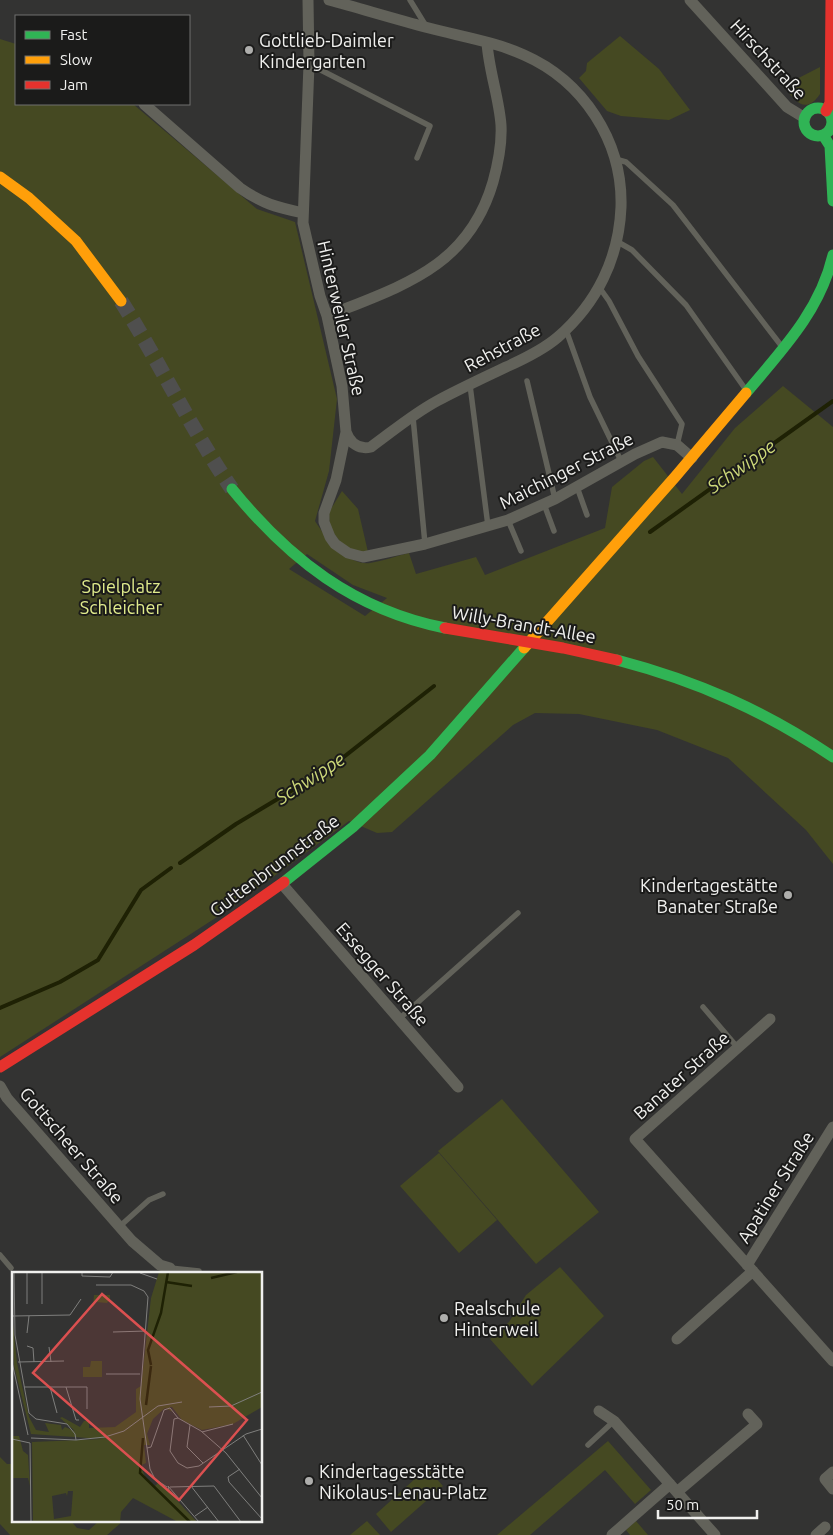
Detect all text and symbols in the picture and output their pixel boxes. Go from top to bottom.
legend [15,15,190,105]
street label: Hirschstraße [727,15,811,103]
text: Fast [60,26,88,43]
place label: Gottlieb-Daimler Kindergarten [259,30,394,71]
marker: Gottlieb-Daimler Kindergarten [243,44,255,56]
text: Slow [60,51,93,68]
text: Jam [60,76,88,93]
street label: Hinterweiler Straße [314,239,370,397]
street label: Rehstraße [461,319,543,375]
street label: Maichinger Straße [496,428,636,512]
water label: Schwippe [702,434,780,498]
park label: Spielplatz Schleicher [80,576,162,617]
street label: Willy-Brandt-Allee [450,601,598,647]
water label: Schwippe [270,747,349,809]
street label: Guttenbrunnstraße [206,810,342,920]
place label: Kindertagestätte Banater Straße [640,875,778,916]
marker: Kindertagestätte Banater Straße [782,889,794,901]
street label: Essegger Straße [333,918,433,1030]
street label: Banater Straße [629,1027,733,1123]
street label: Gottscheer Straße [16,1083,128,1207]
street label: Apatiner Straße [733,1128,817,1246]
inset map [12,1272,262,1522]
place label: Realschule Hinterweil [454,1298,540,1339]
marker: Realschule Hinterweil [438,1312,450,1324]
place label: Kindertagesstätte Nikolaus-Lenau-Platz [319,1461,487,1502]
marker: Kindertagesstätte Nikolaus-Lenau-Platz [303,1475,315,1487]
scale bar [658,1488,757,1520]
text: 50 m [666,1496,699,1513]

